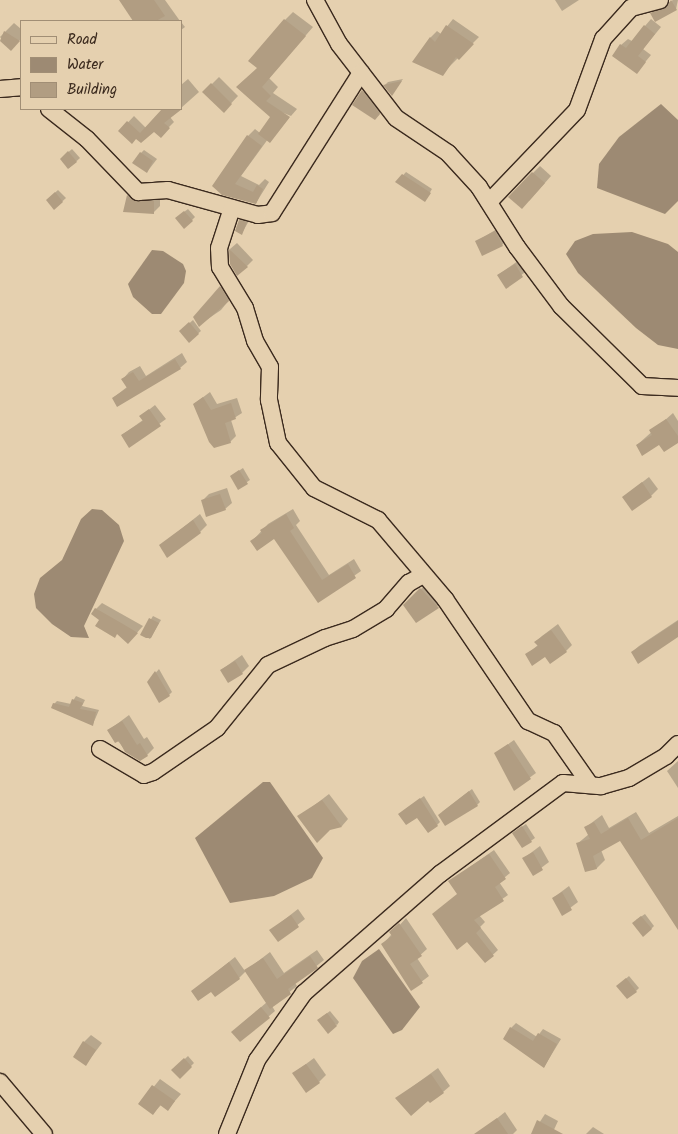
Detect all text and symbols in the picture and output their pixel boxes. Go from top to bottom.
legend [20,20,182,110]
text: Road [67,28,97,52]
text: Water [67,53,103,77]
text: Building [67,78,117,102]

